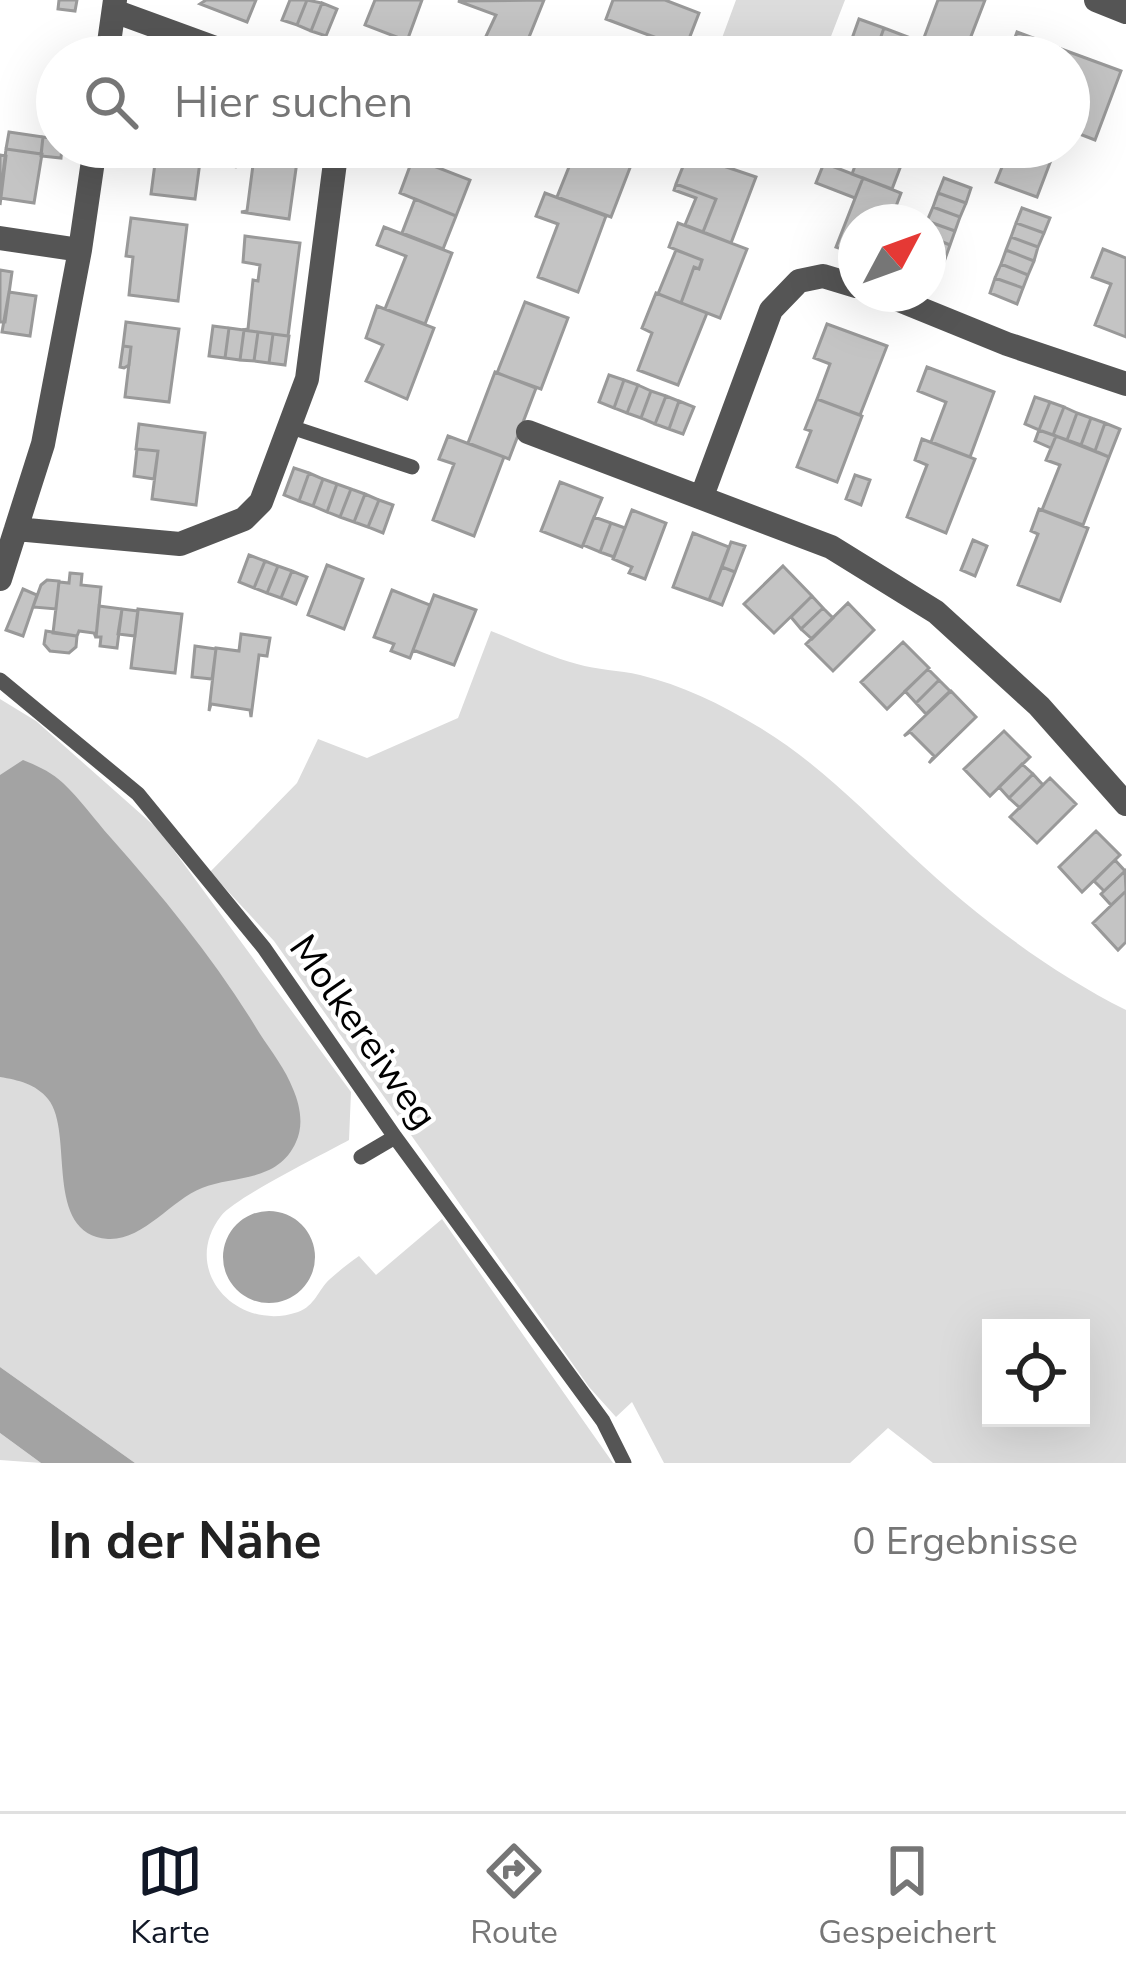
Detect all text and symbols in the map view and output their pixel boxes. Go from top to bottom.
search box [36,36,1090,168]
icon: search [78,69,144,135]
text: Hier suchen [174,72,413,133]
north arrow [838,204,946,312]
street label: Molkereiweg [276,924,450,1140]
map controls [982,1319,1090,1427]
button: locate [982,1319,1090,1427]
text: In der Nähe [48,1506,321,1576]
text: 0 Ergebnisse [852,1515,1078,1568]
tab: Karte [130,1838,210,1955]
tab: Route [470,1838,558,1955]
tab: Gespeichert [818,1838,996,1955]

